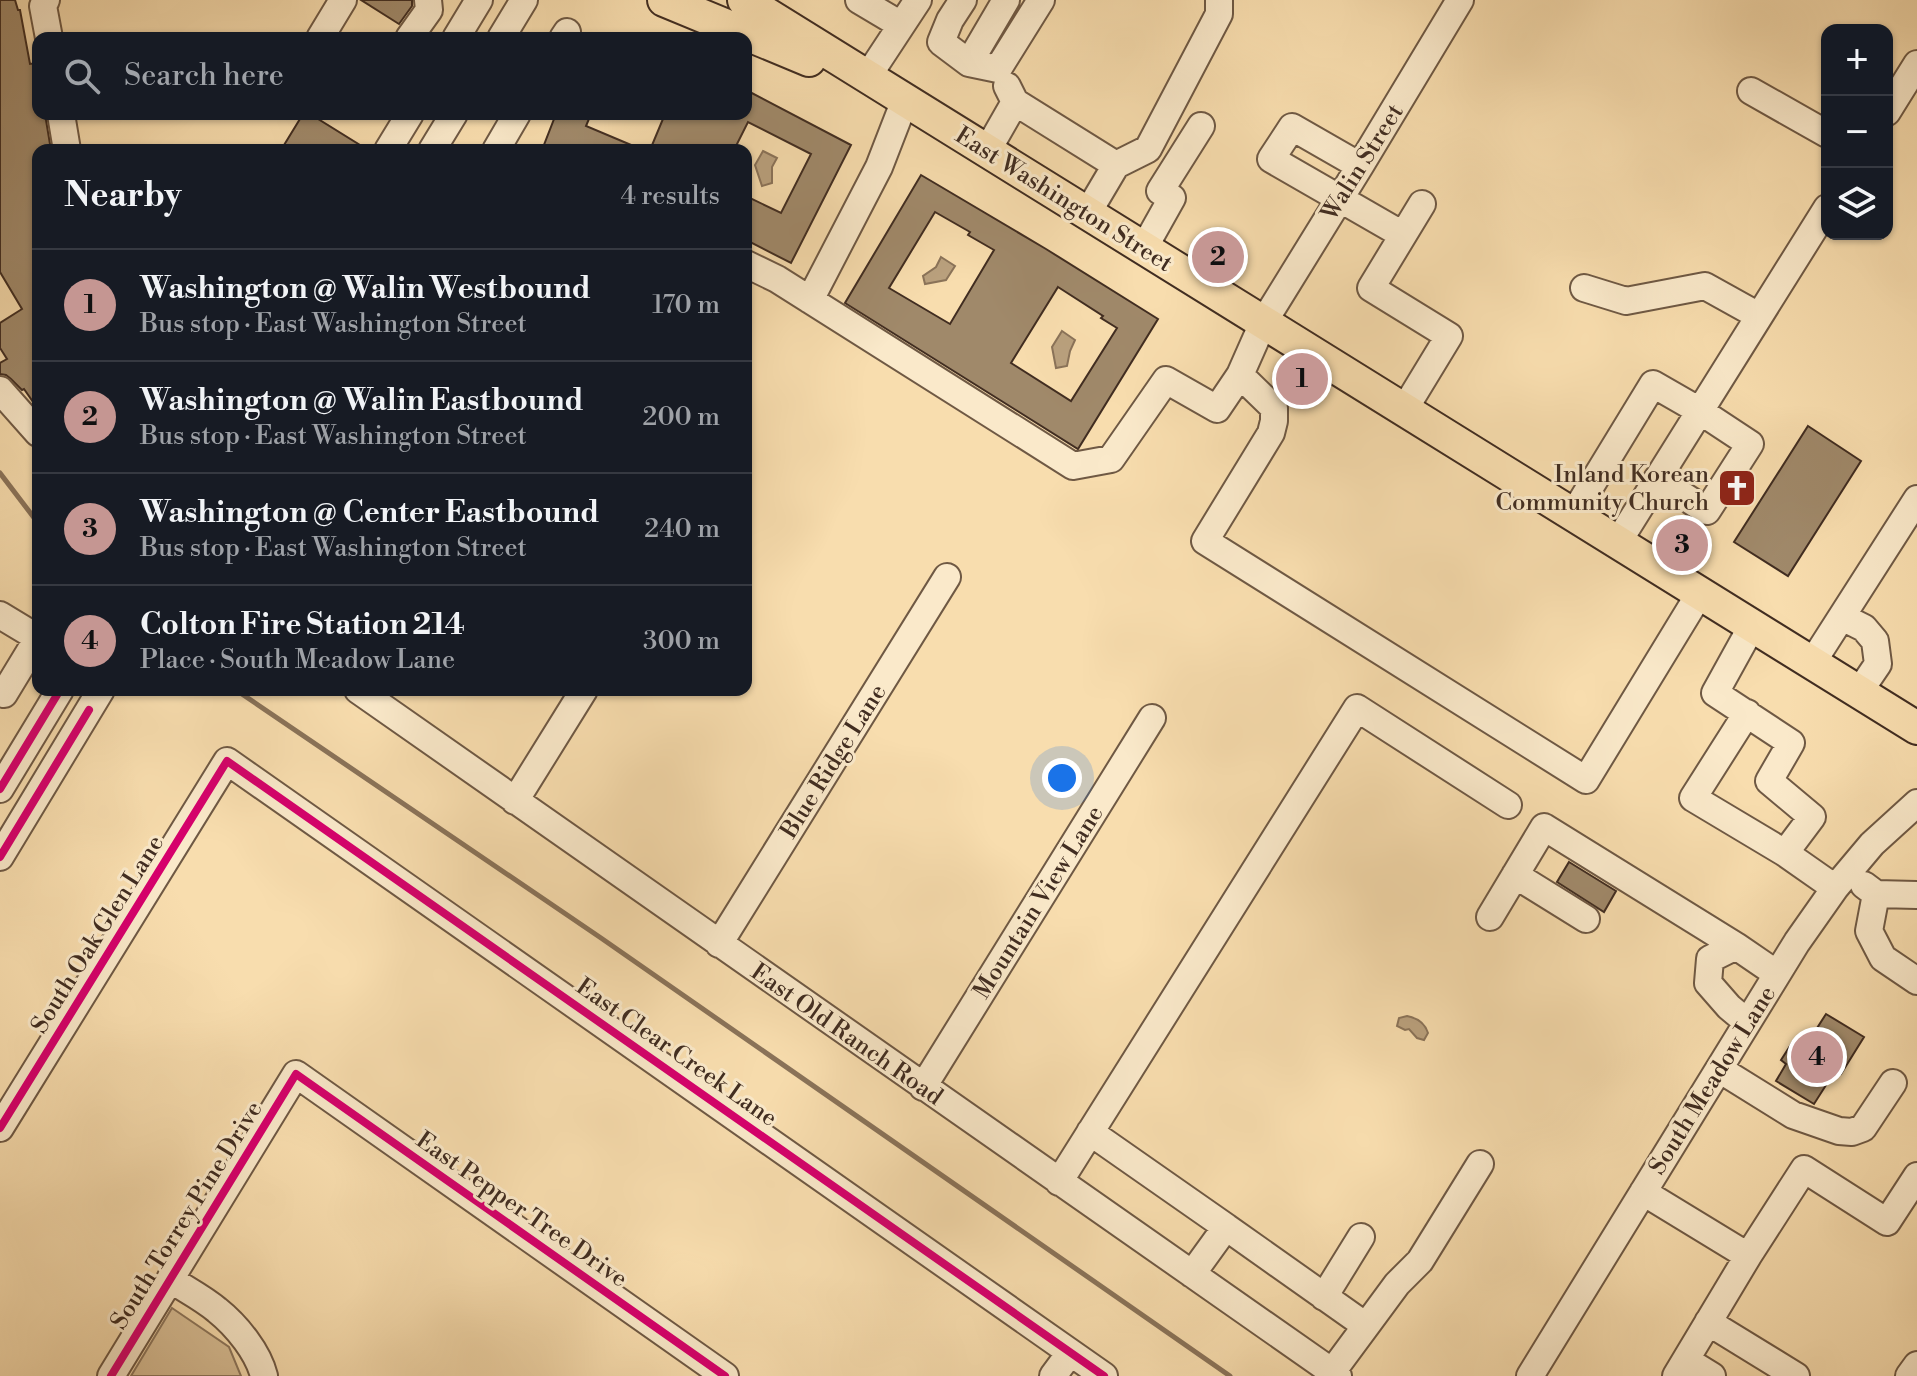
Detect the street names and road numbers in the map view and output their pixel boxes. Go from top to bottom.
street label: Walin Street [1315,98,1411,227]
street label: East Washington Street [949,121,1178,279]
street label: Blue Ridge Lane [774,679,893,845]
street label: Mountain View Lane [967,800,1111,1005]
street label: South Oak Glen Lane [25,830,171,1039]
street label: East Old Ranch Road [745,957,949,1113]
street label: East Clear Creek Lane [570,972,783,1134]
street label: South Meadow Lane [1643,981,1783,1181]
street label: South Torrey Pine Drive [104,1096,269,1335]
street label: East Pepper Tree Drive [410,1125,633,1294]

